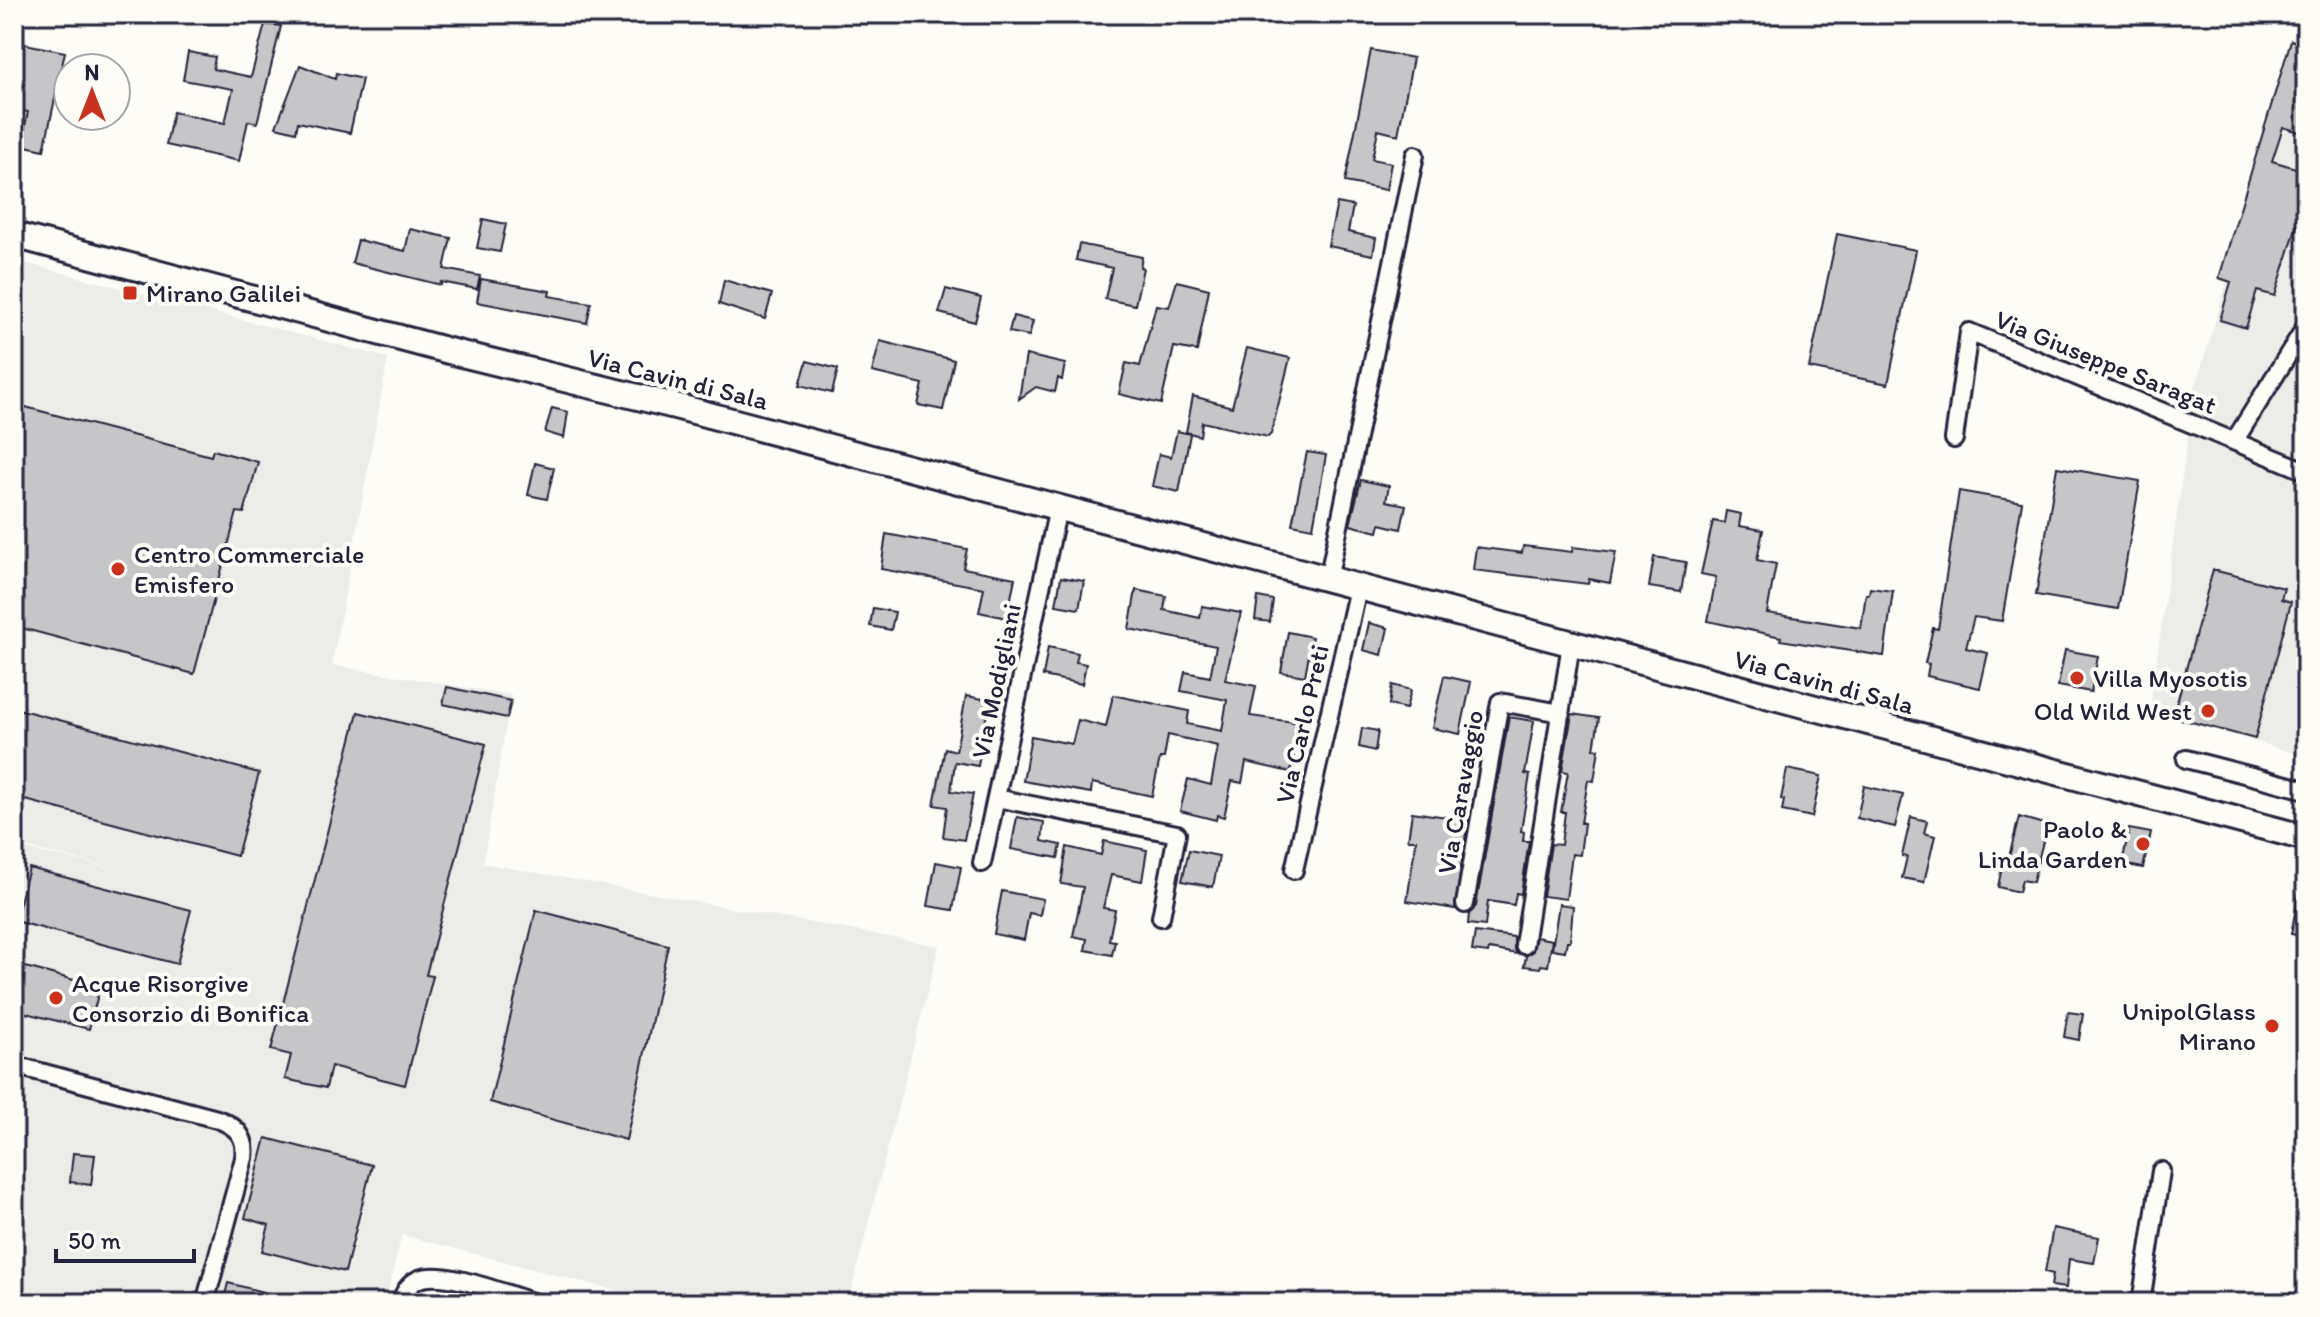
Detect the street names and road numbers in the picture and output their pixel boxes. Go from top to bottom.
street label: Via Giuseppe Saragat [1991,303,2222,421]
street label: Via Cavin di Sala [584,341,772,417]
street label: Via Modigliani [964,600,1028,762]
street label: Via Carlo Preti [1268,642,1336,806]
street label: Via Cavin di Sala [1731,643,1918,721]
street label: Via Caravaggio [1430,707,1490,877]

